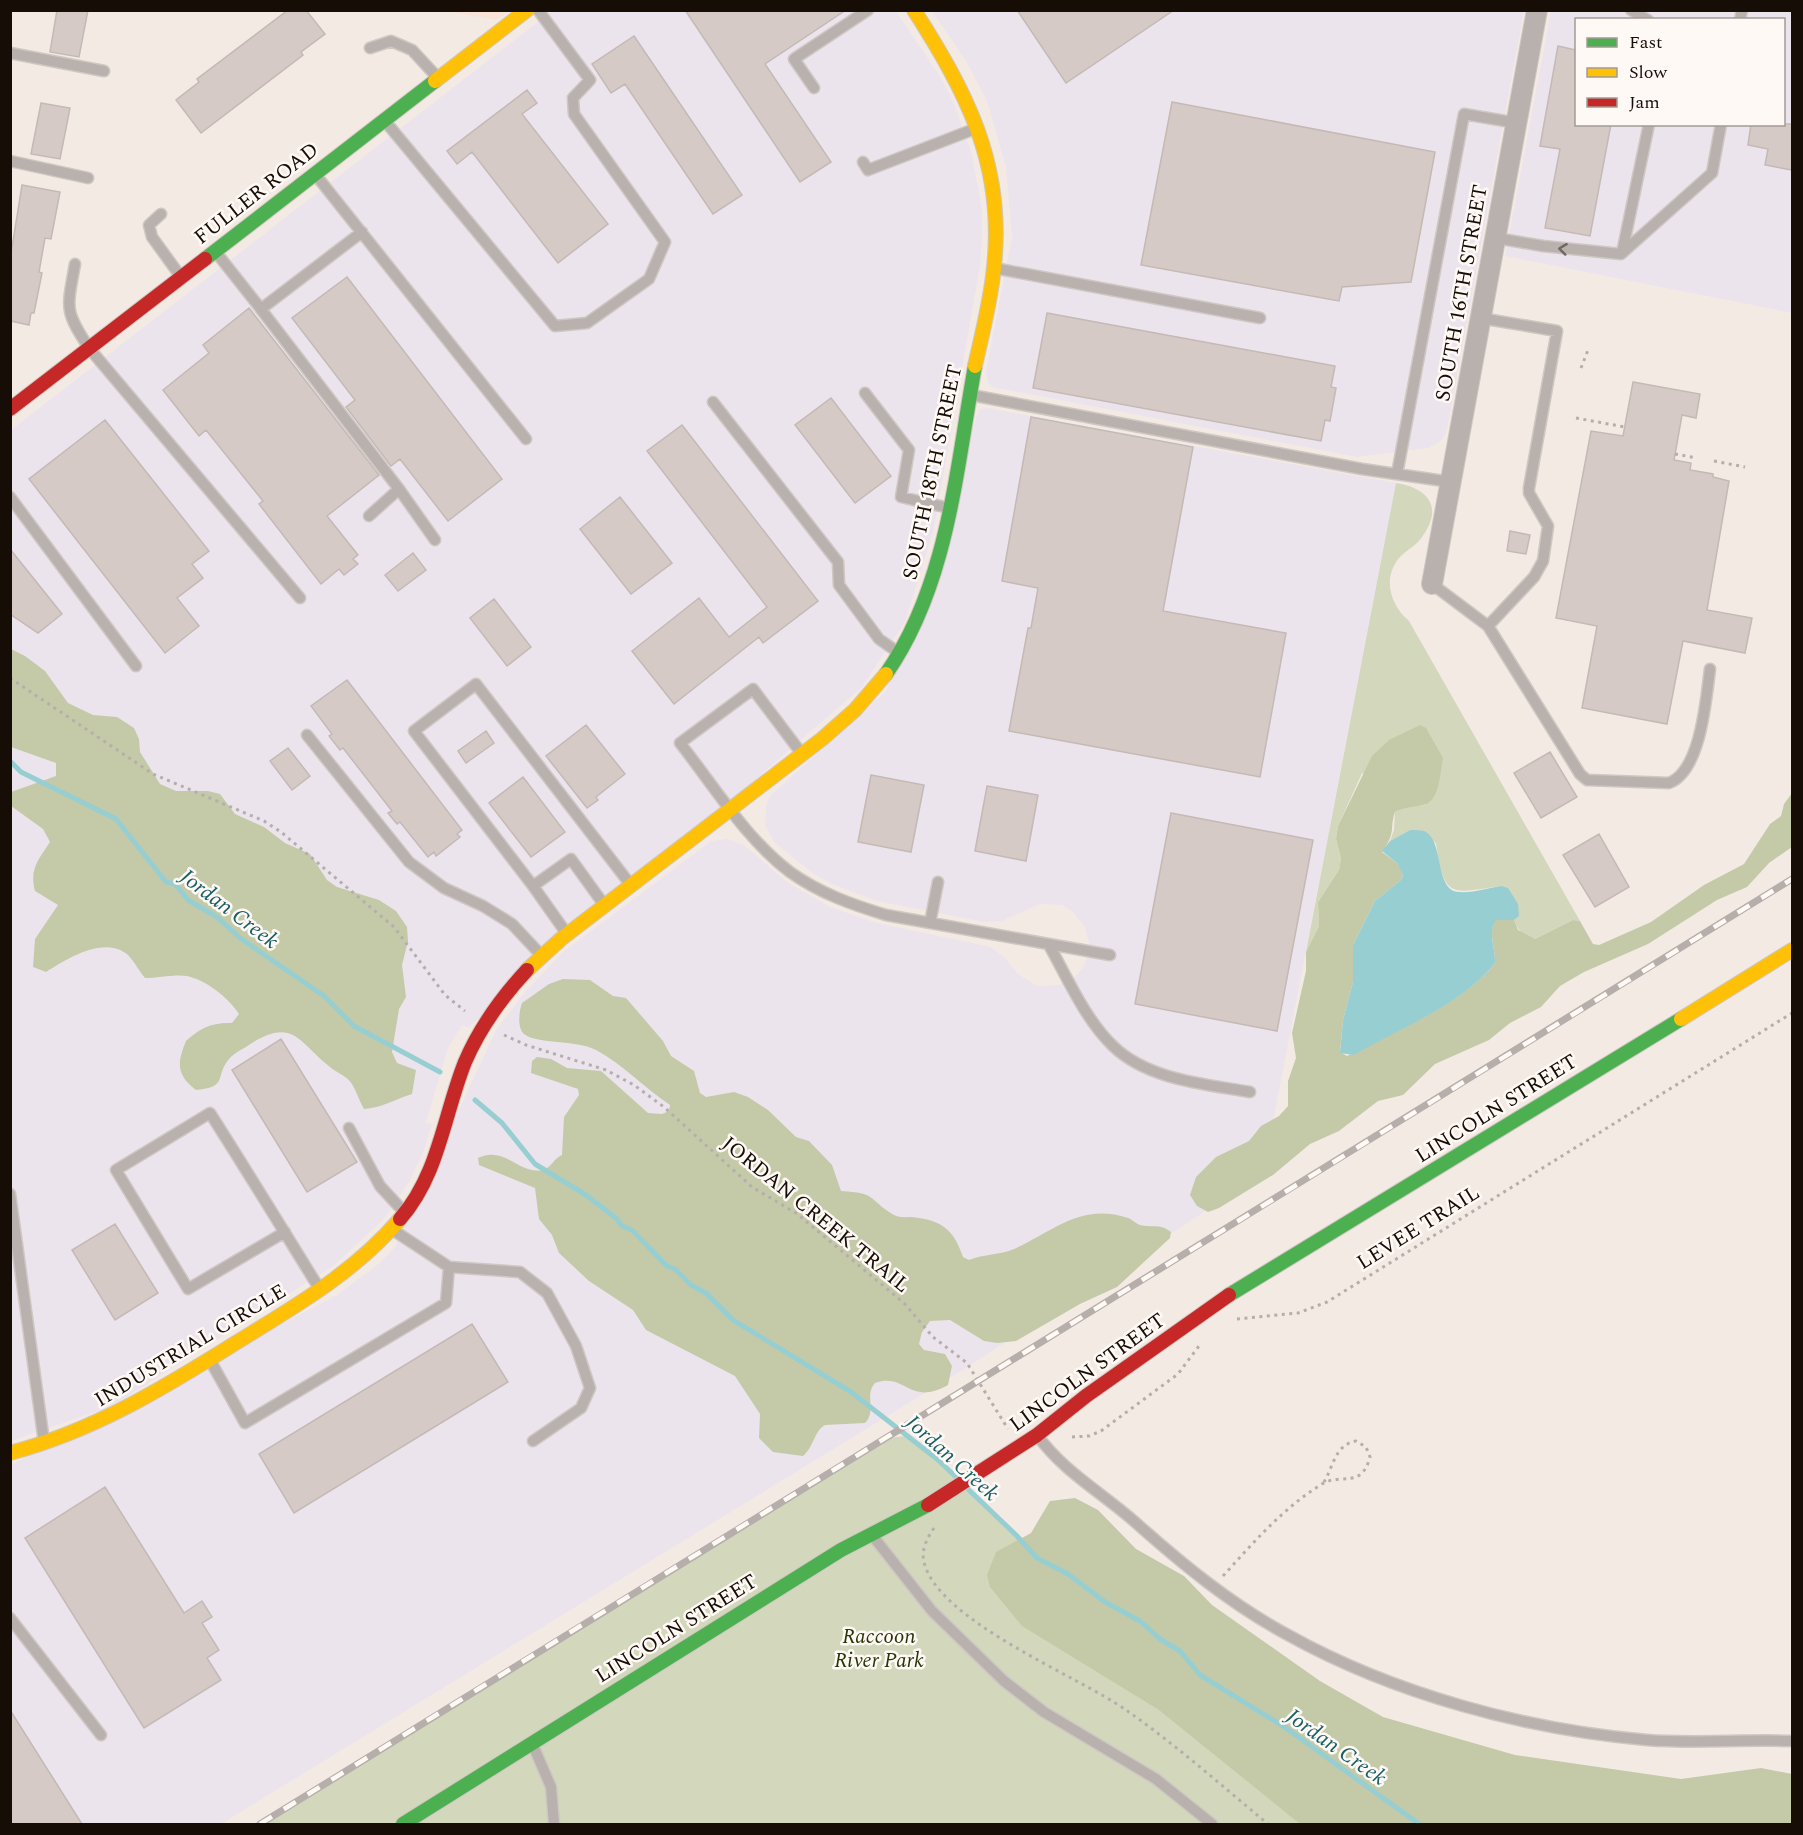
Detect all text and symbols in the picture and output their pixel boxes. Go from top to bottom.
legend [1575,18,1785,126]
text: Fast [1629,29,1662,56]
text: Slow [1629,59,1668,86]
text: Jam [1629,89,1660,116]
street label: FULLER ROAD [187,135,326,253]
street label: SOUTH 16TH STREET [1427,182,1497,404]
one-way arrow [1559,243,1568,256]
street label: SOUTH 18TH STREET [895,362,971,583]
water label: Jordan Creek [171,860,286,957]
street label: LINCOLN STREET [1409,1046,1584,1172]
street label: JORDAN CREEK TRAIL [714,1129,917,1301]
street label: LEVEE TRAIL [1351,1177,1486,1279]
street label: INDUSTRIAL CIRCLE [89,1276,293,1416]
street label: LINCOLN STREET [1003,1305,1172,1440]
water label: Jordan Creek [896,1406,1006,1509]
street label: LINCOLN STREET [589,1566,764,1692]
park label: Raccoon River Park [834,1621,924,1677]
water label: Jordan Creek [1277,1699,1393,1794]

